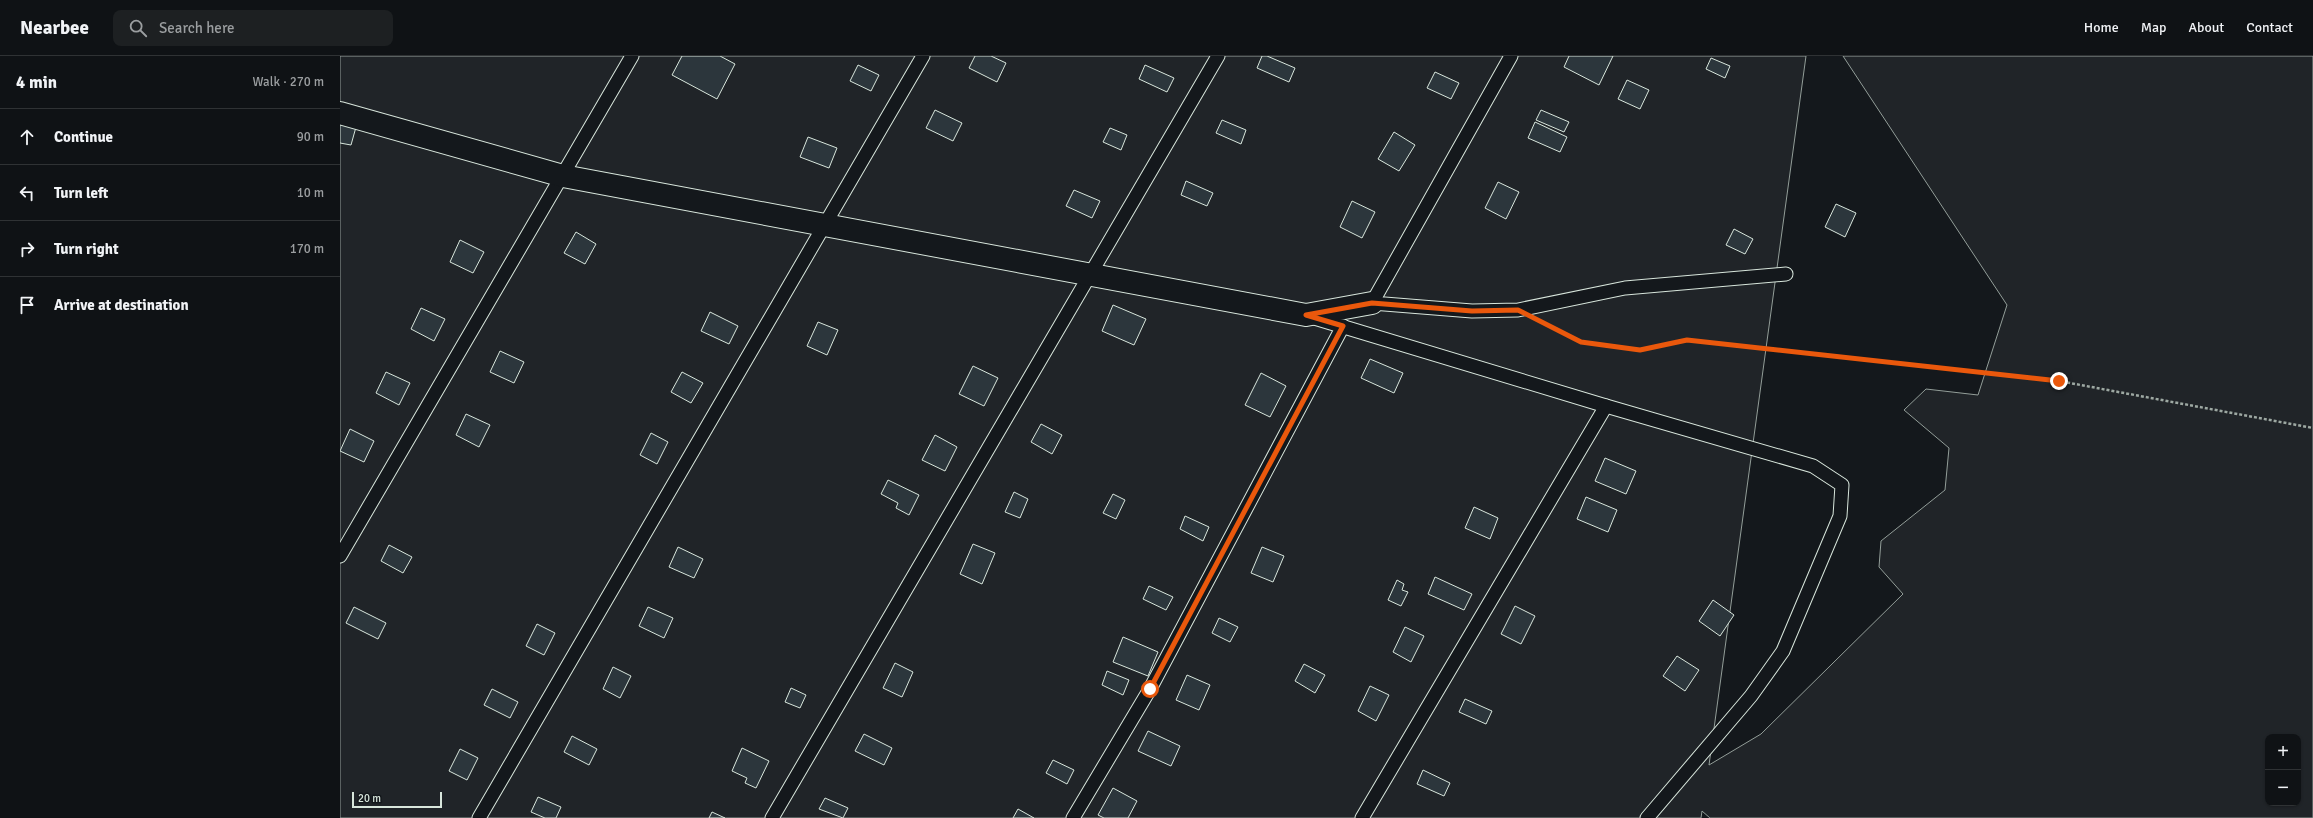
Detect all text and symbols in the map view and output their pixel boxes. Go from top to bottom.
search box [113,10,393,46]
text: Nearbee [20,16,89,40]
icon: search [127,17,149,39]
text: Search here [159,19,235,37]
text: Home [2084,19,2119,36]
text: Map [2141,19,2166,36]
text: About [2188,19,2224,36]
text: Contact [2246,19,2293,36]
text: 4 min [16,72,57,93]
text: Walk · 270 m [253,74,324,90]
icon: ahead [16,126,38,148]
text: Continue [54,128,113,146]
text: 90 m [297,129,324,145]
icon: left [16,182,38,204]
text: Turn left [54,184,108,202]
text: 10 m [297,185,324,201]
icon: right [16,238,38,260]
text: Turn right [54,240,119,258]
text: 170 m [290,241,324,257]
icon: arrive [16,294,38,316]
text: Arrive at destination [54,296,189,314]
route end [2050,372,2068,390]
route start [1141,680,1159,698]
map controls [2265,734,2301,806]
button: + [2265,734,2301,770]
button: − [2265,770,2301,806]
scale bar [352,790,442,809]
text: 20 m [358,792,381,805]

